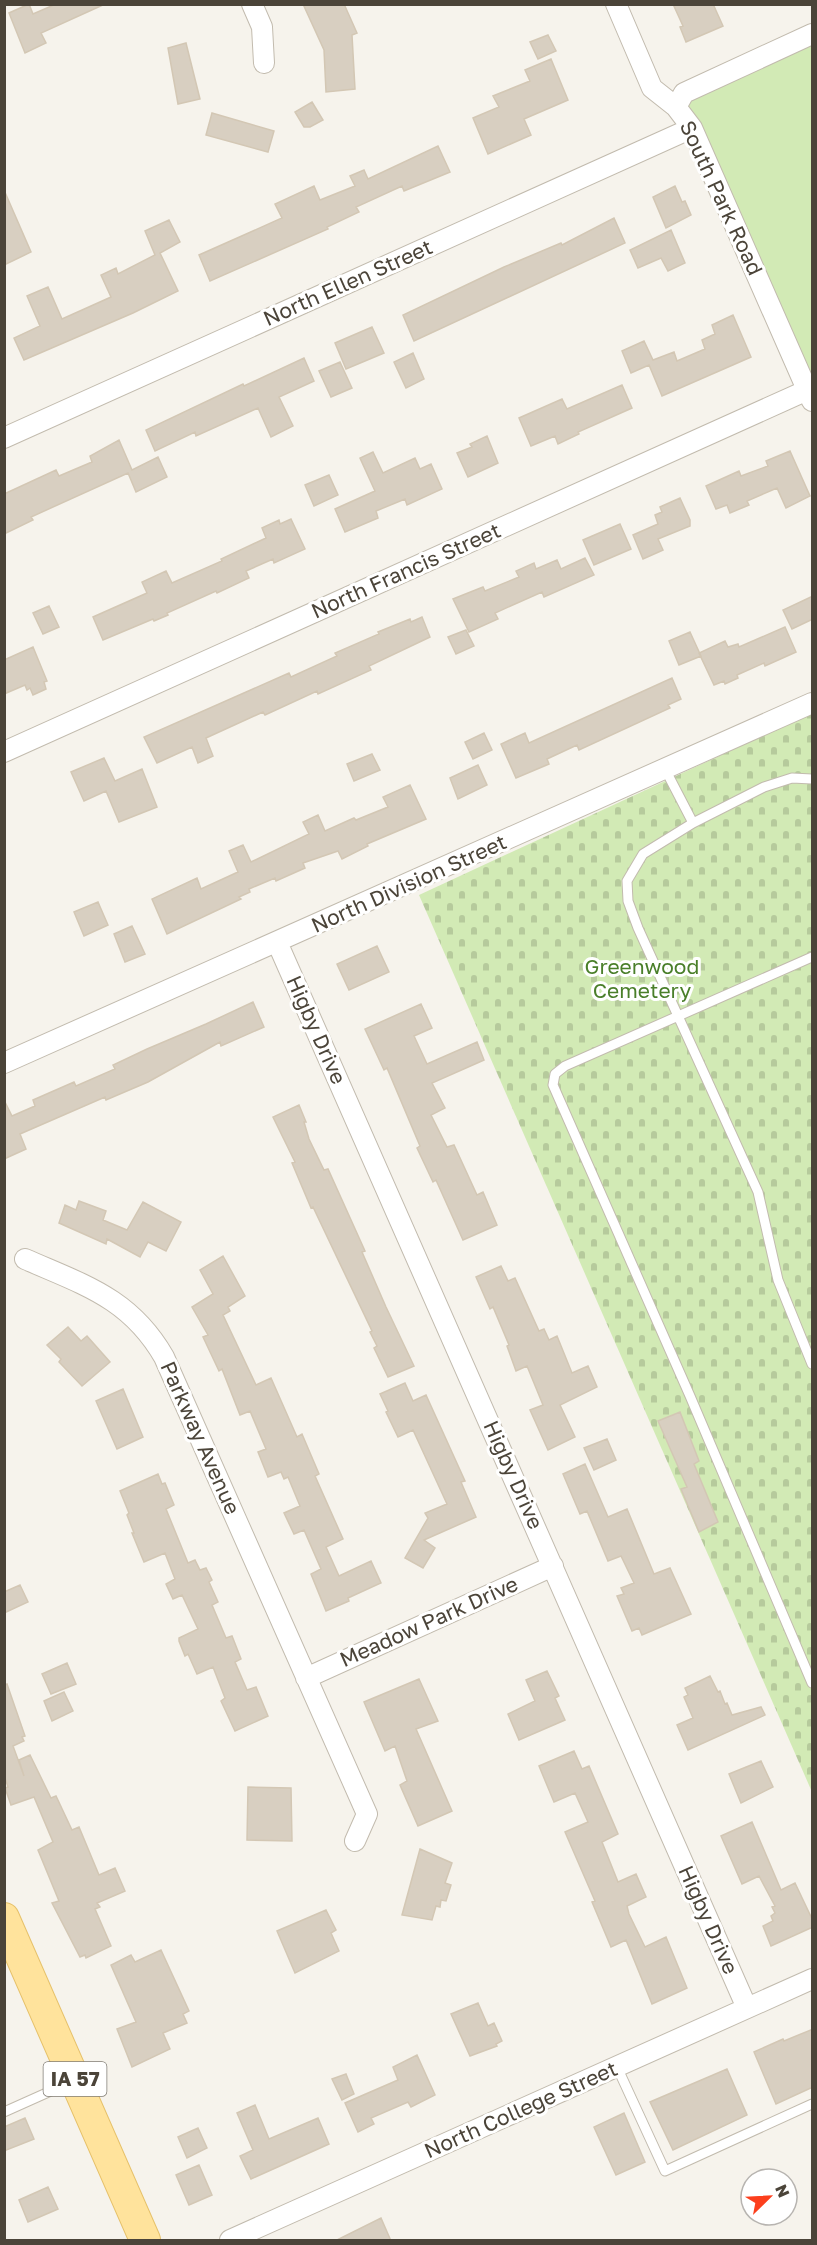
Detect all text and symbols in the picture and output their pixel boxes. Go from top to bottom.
street label: South Park Road [675,116,769,279]
street label: North Ellen Street [259,233,436,331]
street label: North Francis Street [307,517,504,624]
street label: North Division Street [307,828,510,938]
park label: Greenwood Cemetery [585,953,699,1003]
street label: Higby Drive [281,971,352,1088]
street label: Parkway Avenue [156,1357,246,1518]
street label: Higby Drive [478,1416,549,1533]
street label: Meadow Park Drive [335,1570,522,1672]
street label: Higby Drive [673,1861,744,1978]
street label: North College Street [420,2055,621,2163]
road number: IA 57 [44,2062,106,2096]
north arrow [739,2167,799,2227]
text: N [771,2181,794,2201]

